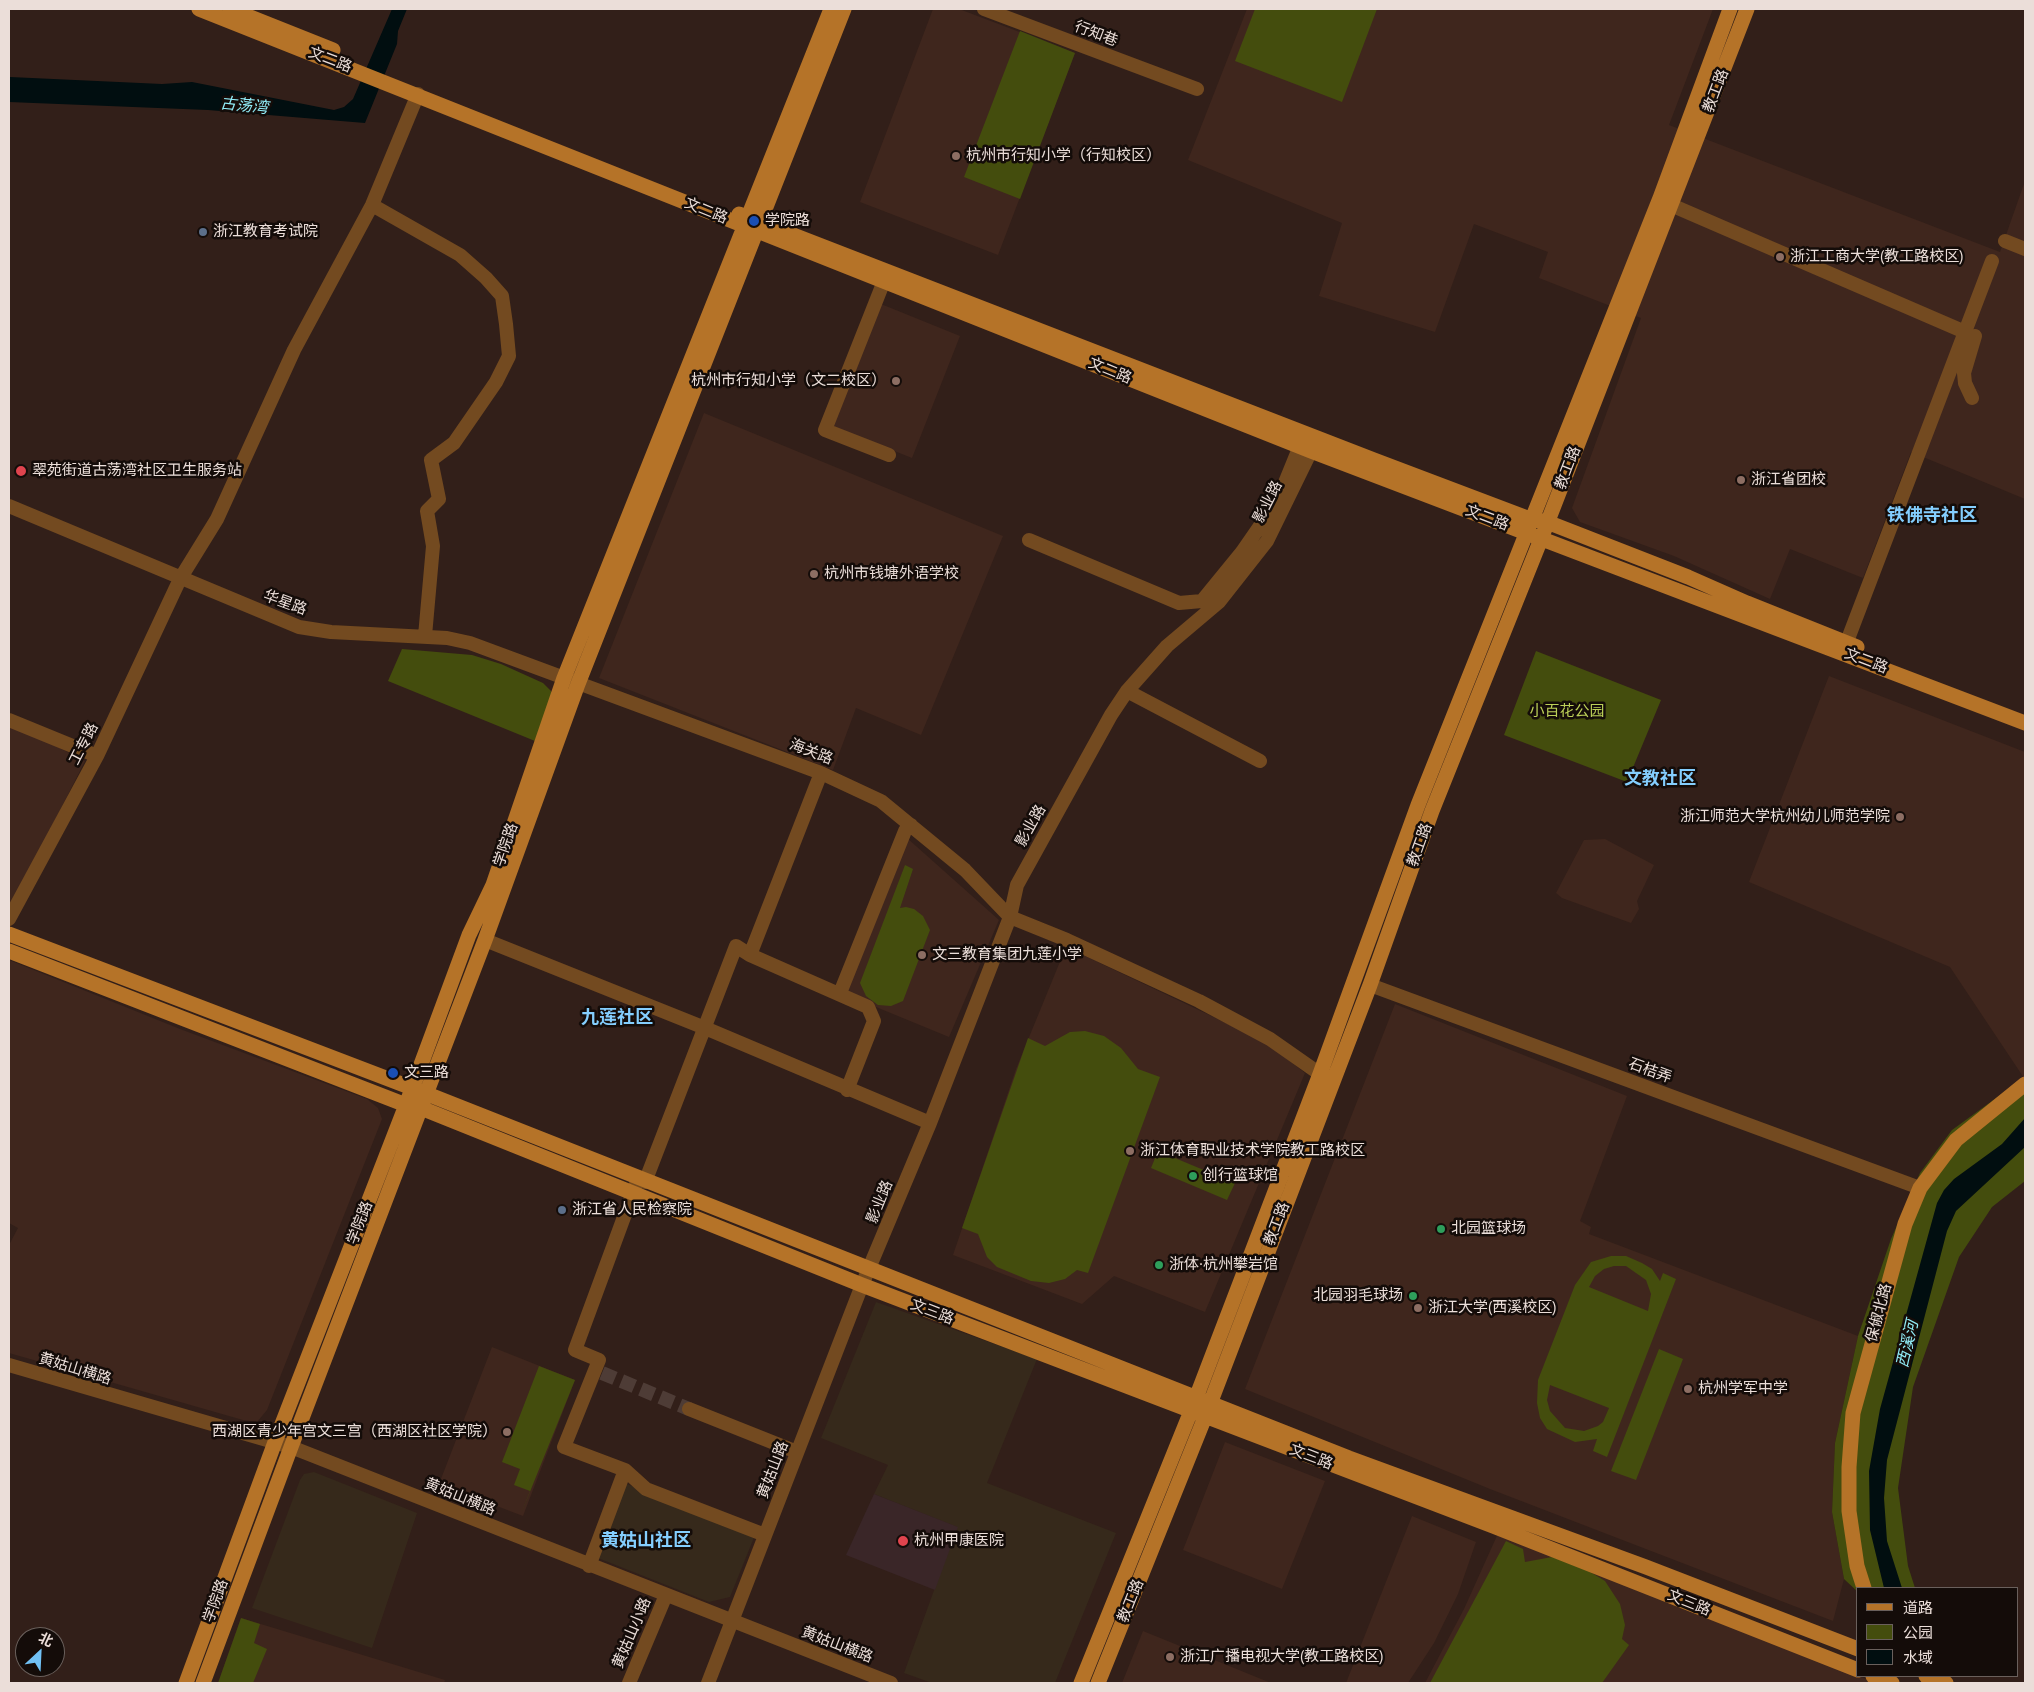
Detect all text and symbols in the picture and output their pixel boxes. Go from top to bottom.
street label: 行知巷 [1072,18,1120,50]
street label: 文二路 [306,44,354,76]
street label: 教工路 [1700,67,1732,115]
water label: 古荡湾 [219,94,269,118]
place label: 杭州市行知小学（行知校区） [966,147,1161,165]
marker: 杭州市行知小学（行知校区） [950,150,962,162]
street label: 文二路 [682,194,730,228]
place label: 学院路 [765,212,810,230]
marker: 学院路 [747,214,761,228]
place label: 浙江教育考试院 [213,223,318,241]
marker: 浙江教育考试院 [197,226,209,238]
place label: 浙江工商大学(教工路校区) [1790,248,1963,266]
marker: 浙江工商大学(教工路校区) [1774,251,1786,263]
street label: 文二路 [1086,354,1134,388]
place label: 杭州市行知小学（文二校区） [691,372,886,390]
marker: 杭州市行知小学（文二校区） [890,375,902,387]
street label: 教工路 [1552,444,1584,492]
place label: 翠苑街道古荡湾社区卫生服务站 [32,462,242,480]
marker: 翠苑街道古荡湾社区卫生服务站 [14,464,28,478]
place label: 浙江省团校 [1751,471,1826,489]
marker: 浙江省团校 [1735,474,1747,486]
street label: 影业路 [1250,478,1286,526]
street label: 文二路 [1463,502,1511,534]
district label: 铁佛寺社区 [1887,505,1977,527]
place label: 杭州市钱塘外语学校 [824,565,959,583]
marker: 杭州市钱塘外语学校 [808,568,820,580]
street label: 华星路 [261,587,309,619]
street label: 文二路 [1842,645,1890,677]
park label: 小百花公园 [1530,703,1604,721]
street label: 工专路 [66,720,102,768]
street label: 海关路 [787,736,835,768]
district label: 文教社区 [1624,768,1696,790]
street label: 影业路 [1012,802,1050,850]
place label: 浙江师范大学杭州幼儿师范学院 [1680,808,1890,826]
marker: 浙江师范大学杭州幼儿师范学院 [1894,811,1906,823]
street label: 学院路 [490,821,522,869]
street label: 教工路 [1404,821,1436,869]
place label: 文三教育集团九莲小学 [932,946,1082,964]
marker: 文三教育集团九莲小学 [916,949,928,961]
district label: 九莲社区 [581,1007,653,1029]
street label: 石桔弄 [1626,1055,1674,1087]
place label: 文三路 [404,1064,449,1082]
marker: 文三路 [386,1066,400,1080]
place label: 浙江体育职业技术学院教工路校区 [1140,1142,1365,1160]
marker: 浙江体育职业技术学院教工路校区 [1124,1145,1136,1157]
place label: 创行篮球馆 [1203,1167,1278,1185]
marker: 创行篮球馆 [1187,1170,1199,1182]
street label: 影业路 [863,1178,897,1226]
street label: 学院路 [344,1199,376,1247]
street label: 教工路 [1261,1200,1293,1248]
place label: 浙江省人民检察院 [572,1201,692,1219]
marker: 浙江省人民检察院 [556,1204,568,1216]
place label: 北园篮球场 [1451,1220,1526,1238]
marker: 北园篮球场 [1435,1223,1447,1235]
place label: 浙体·杭州攀岩馆 [1169,1256,1278,1274]
marker: 浙体·杭州攀岩馆 [1153,1259,1165,1271]
street label: 保俶北路 [1863,1282,1895,1344]
place label: 北园羽毛球场 [1313,1287,1403,1305]
marker: 北园羽毛球场 [1407,1290,1419,1302]
street label: 文三路 [908,1296,956,1328]
place label: 浙江大学(西溪校区) [1428,1299,1556,1317]
marker: 浙江大学(西溪校区) [1412,1302,1424,1314]
water label: 西溪河 [1893,1318,1923,1370]
street label: 黄姑山横路 [37,1349,113,1389]
place label: 杭州学军中学 [1698,1380,1788,1398]
marker: 杭州学军中学 [1682,1383,1694,1395]
place label: 西湖区青少年宫文三宫（西湖区社区学院） [212,1423,497,1441]
marker: 西湖区青少年宫文三宫（西湖区社区学院） [501,1426,513,1438]
street label: 黄姑山路 [754,1439,792,1501]
street label: 文三路 [1287,1441,1335,1473]
street label: 黄姑山横路 [422,1475,498,1519]
district label: 黄姑山社区 [601,1530,691,1552]
place label: 杭州甲康医院 [914,1532,1004,1550]
marker: 杭州甲康医院 [896,1534,910,1548]
street label: 学院路 [200,1577,232,1625]
street label: 教工路 [1114,1577,1148,1625]
street label: 文三路 [1665,1586,1713,1620]
legend [1856,1587,2019,1677]
street label: 黄姑山小路 [609,1595,655,1671]
text: 道路 [1903,1598,1933,1617]
street label: 黄姑山横路 [799,1623,875,1667]
text: 公园 [1903,1623,1933,1642]
north arrow [15,1627,65,1677]
text: 北 [36,1628,56,1650]
place label: 浙江广播电视大学(教工路校区) [1180,1648,1383,1666]
text: 水域 [1903,1648,1933,1667]
marker: 浙江广播电视大学(教工路校区) [1164,1651,1176,1663]

